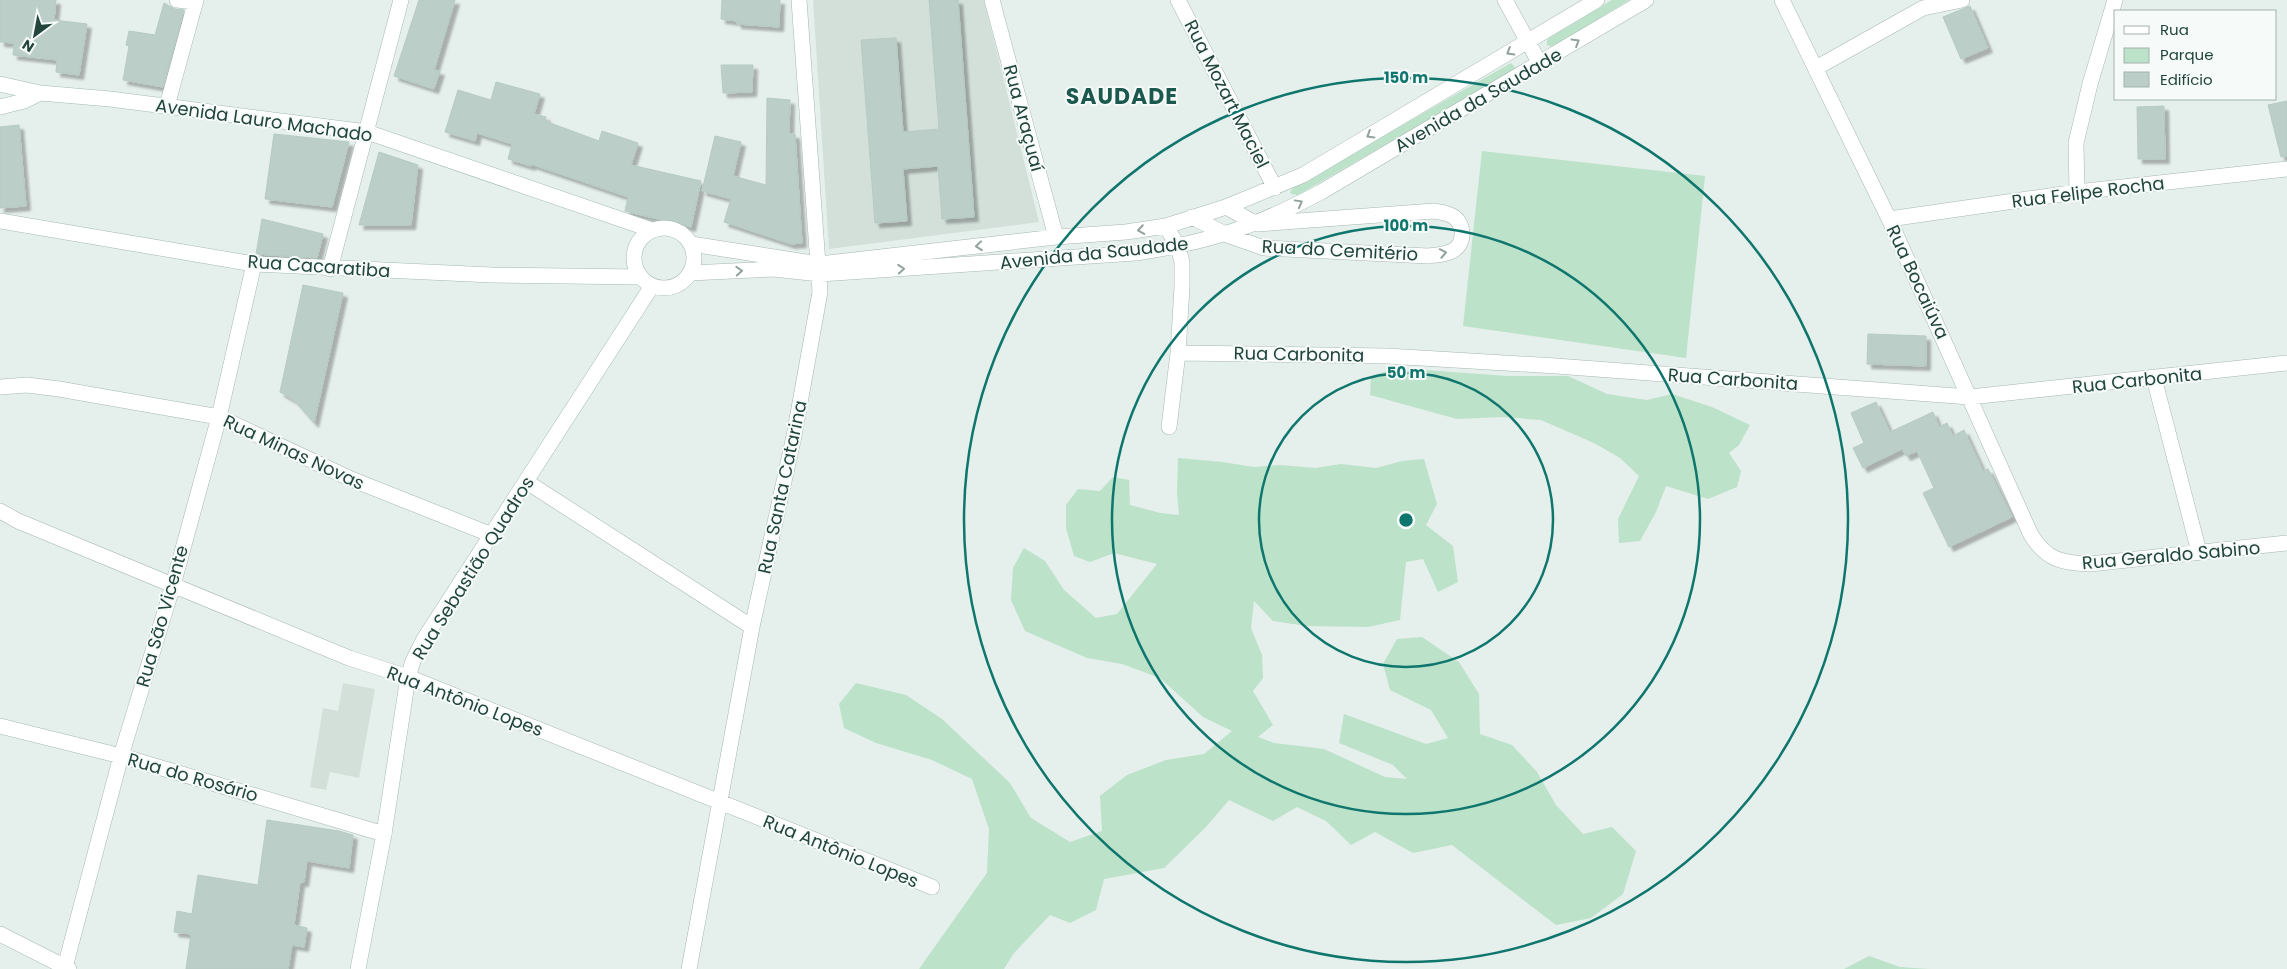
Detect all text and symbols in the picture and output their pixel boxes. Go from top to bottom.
north arrow [10,10,60,60]
legend [2114,10,2277,100]
street label: Rua Mozart Maciel [1179,15,1275,173]
text: Rua [2160,19,2189,40]
text: N [18,35,38,57]
one-way arrow [1570,39,1579,49]
street label: Avenida da Saudade [1390,42,1566,158]
text: Parque [2160,44,2213,65]
one-way arrow [1506,46,1515,56]
street label: Rua Araçuaí [998,62,1050,174]
text: 150 m [1384,67,1428,88]
text: Edifício [2160,69,2213,90]
district label: SAUDADE [1066,81,1178,112]
street label: Avenida Lauro Machado [154,92,374,148]
one-way arrow [1366,129,1375,139]
street label: Rua Felipe Rocha [2010,170,2166,214]
one-way arrow [1294,199,1303,209]
text: 100 m [1384,215,1428,236]
street label: Rua Bocaiúva [1881,221,1955,343]
one-way arrow [1136,224,1144,235]
street label: Avenida da Saudade [998,231,1190,275]
street label: Rua do Cemitério [1261,233,1419,267]
one-way arrow [975,240,983,251]
one-way arrow [1439,248,1448,259]
street label: Rua Cacaratiba [247,249,391,283]
one-way arrow [897,263,905,274]
one-way arrow [735,265,743,276]
street label: Rua Carbonita [1234,340,1364,368]
street label: Rua Carbonita [2071,361,2203,399]
text: 50 m [1387,362,1425,383]
street label: Rua Carbonita [1667,362,1799,396]
street label: Rua Santa Catarina [751,398,813,576]
street label: Rua Minas Novas [219,408,369,496]
street label: Rua Sebastião Quadros [406,471,540,665]
centre of rings [1397,511,1415,529]
street label: Rua Geraldo Sabino [2081,535,2261,575]
street label: Rua São Vicente [130,542,194,690]
street label: Rua Antônio Lopes [383,660,547,742]
street label: Rua do Rosário [125,746,261,808]
street label: Rua Antônio Lopes [760,808,922,894]

